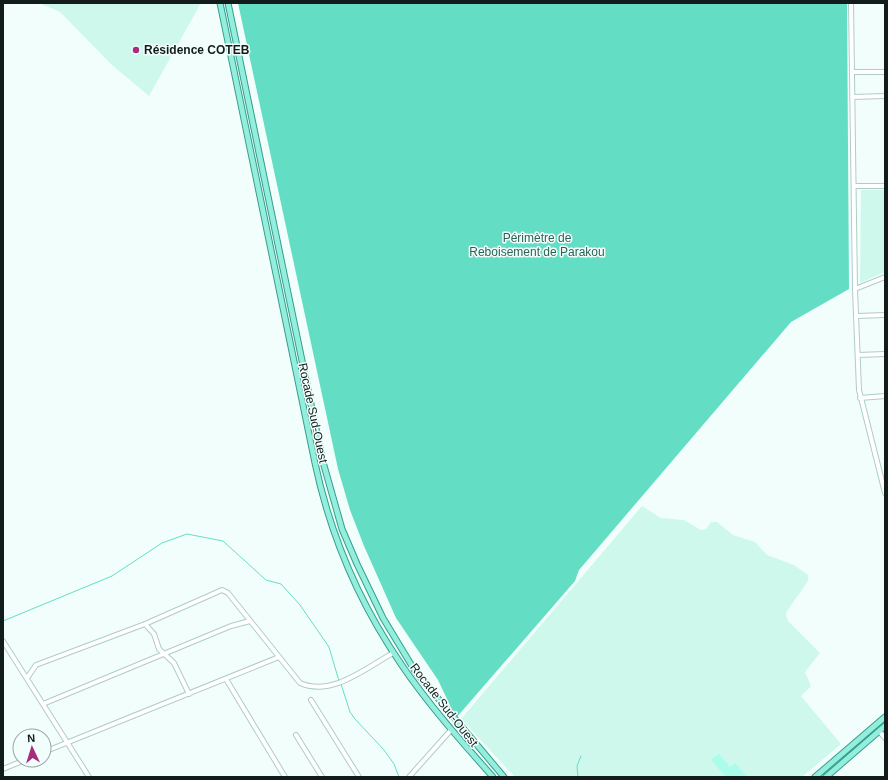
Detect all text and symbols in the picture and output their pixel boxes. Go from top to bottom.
place label: Résidence COTEB [144,43,250,57]
marker: Résidence COTEB [131,45,141,55]
park label: Périmètre de Reboisement de Parakou [469,231,605,259]
street label: Rocade Sud-Ouest [296,362,331,465]
street label: Rocade Sud-Ouest [407,660,481,750]
north arrow [12,728,52,768]
text: N [27,732,36,744]

